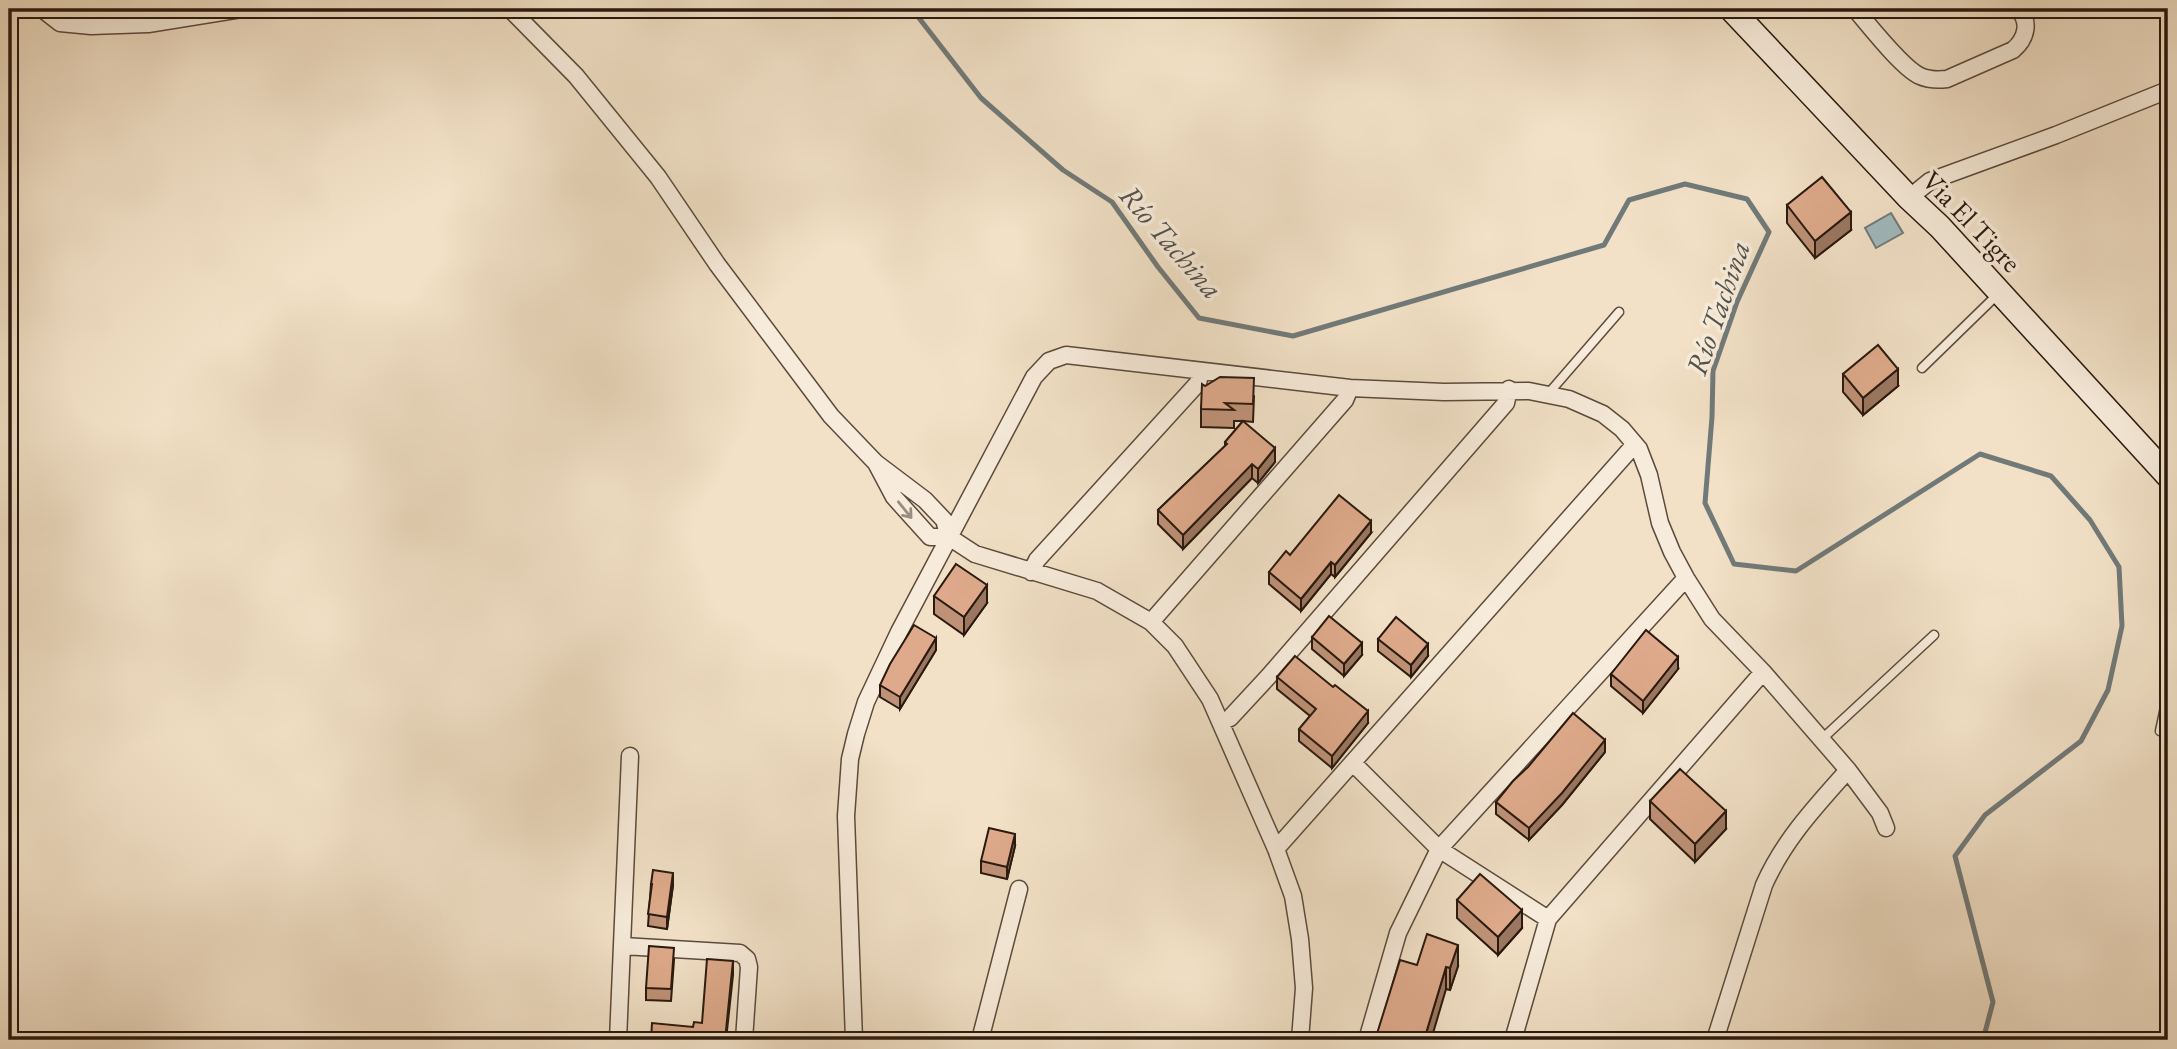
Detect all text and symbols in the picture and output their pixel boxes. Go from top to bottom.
street label: Via El Tigre [1915,162,2029,280]
water label: Río Tachina [1111,176,1232,307]
water label: Río Tachina [1676,236,1759,380]
one-way arrow [898,501,913,519]

